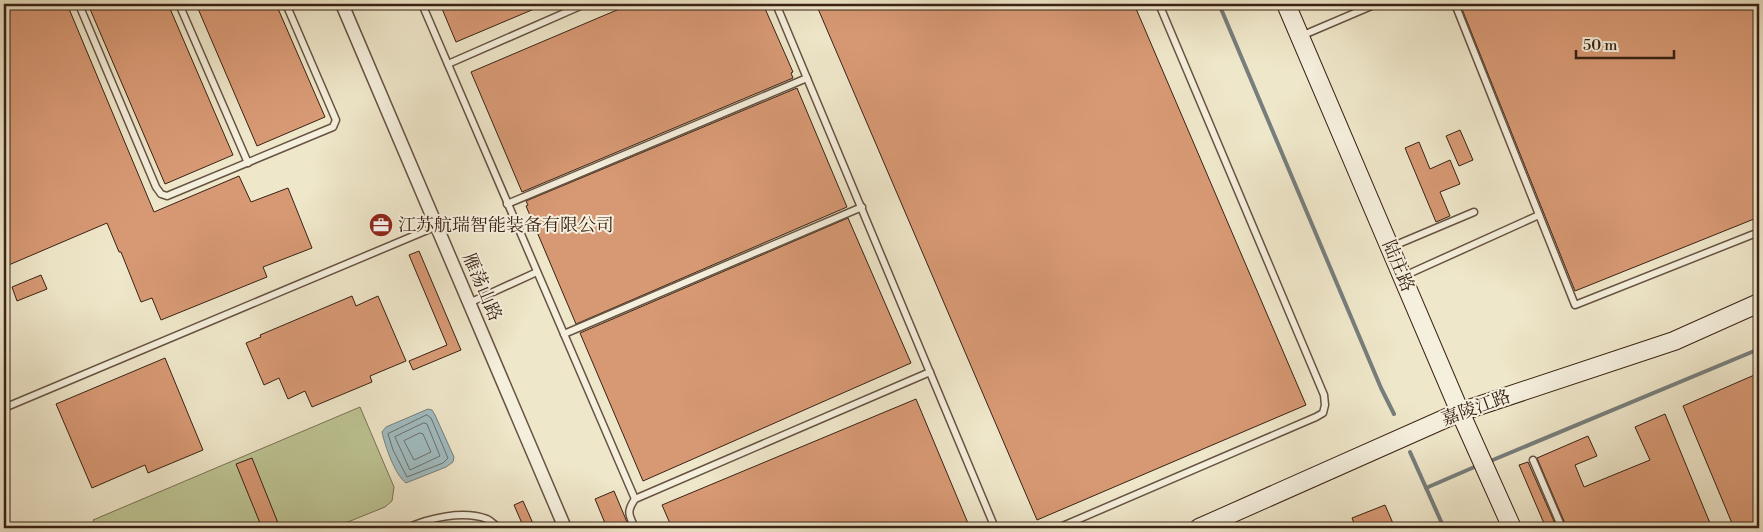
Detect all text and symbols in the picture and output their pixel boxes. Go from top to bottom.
scale bar [1576,28,1673,60]
text: 50 m [1583,36,1617,55]
office icon: 江苏航瑞智能装备有限公司 [368,212,394,238]
place label: 江苏航瑞智能装备有限公司 [398,214,614,237]
street label: 陆庄路 [1377,237,1419,295]
street label: 雁荡山路 [457,249,507,325]
street label: 嘉陵江路 [1438,385,1514,431]

